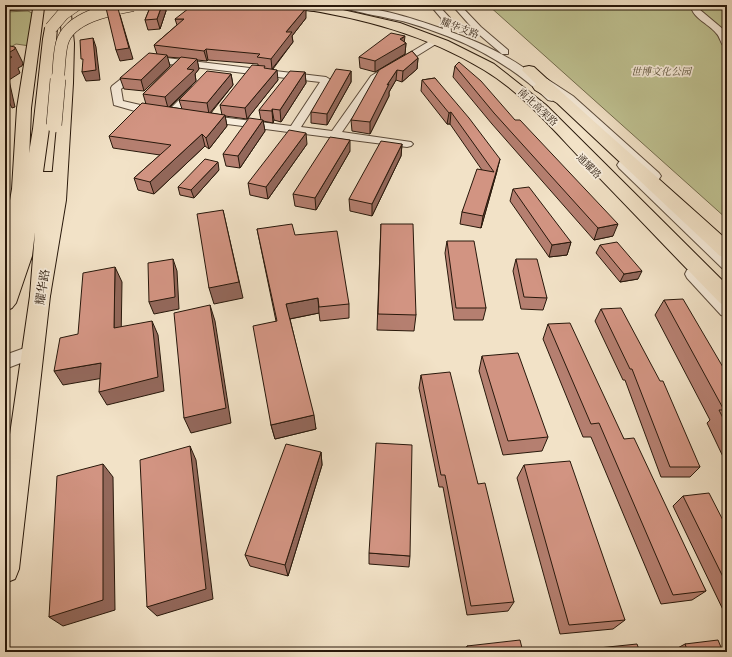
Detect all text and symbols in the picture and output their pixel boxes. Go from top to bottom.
street label: 耀华支路 [439,15,481,41]
park label: 世博文化公园 [631,65,693,78]
street label: 南北高架路 [515,85,561,129]
street label: 通耀路 [574,151,604,181]
street label: 耀华路 [32,268,52,306]

